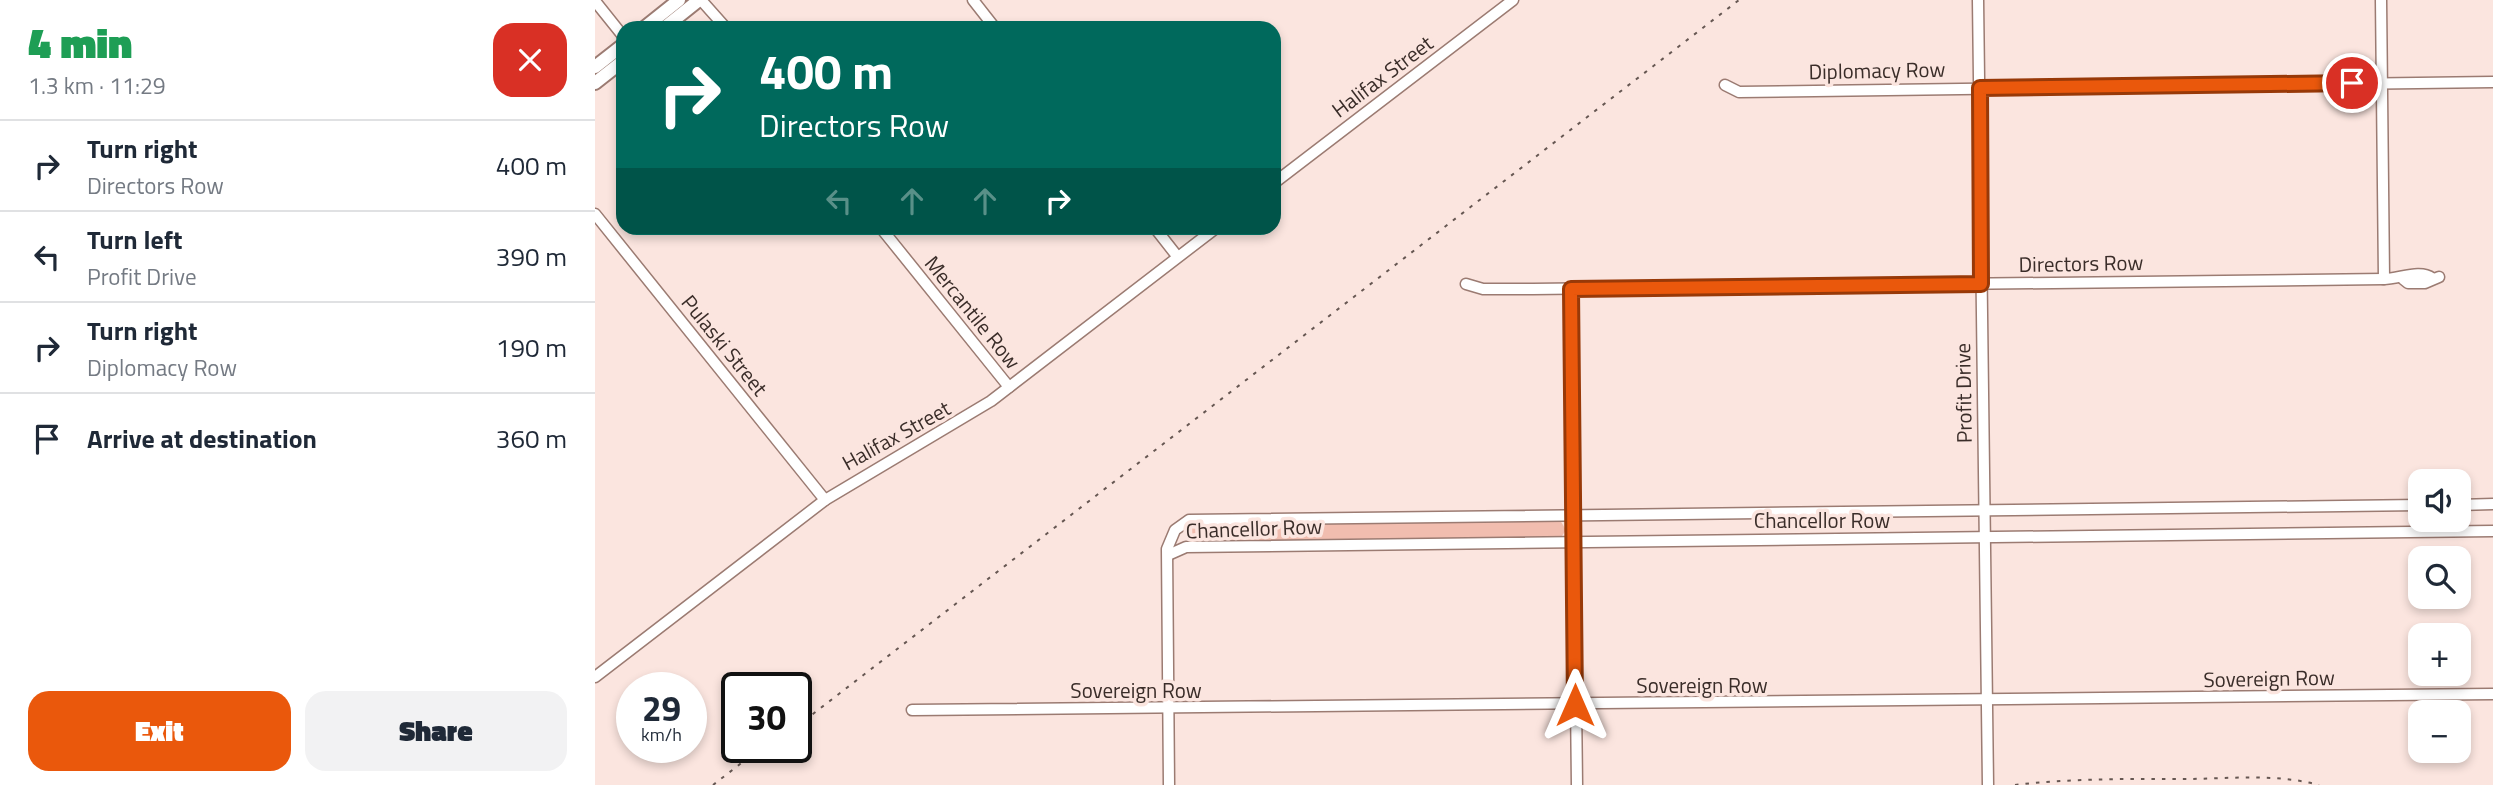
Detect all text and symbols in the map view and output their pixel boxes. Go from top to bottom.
text: 4 min [28,10,132,74]
button: close [493,23,567,97]
street label: Halifax Street [1325,27,1440,125]
text: 400 m [759,33,893,108]
icon: right [644,49,735,140]
street label: Diplomacy Row [1808,53,1946,87]
pin [2322,53,2382,113]
icon: arrive [2333,64,2371,102]
text: 1.3 km · 11:29 [28,68,166,103]
text: Directors Row [759,101,949,149]
text: Turn right [87,129,198,168]
text: 400 m [496,146,567,185]
icon: right [28,147,66,185]
text: Directors Row [87,168,224,203]
icon: left [820,182,858,220]
icon: ahead [893,182,931,220]
icon: ahead [966,182,1004,220]
icon: right [1039,182,1077,220]
text: Turn left [87,220,182,259]
text: 390 m [496,237,567,276]
icon: left [28,238,66,276]
street label: Directors Row [2018,246,2144,280]
street label: Mercantile Row [917,248,1029,376]
text: Profit Drive [87,259,197,294]
street label: Pulaski Street [674,287,776,403]
text: Turn right [87,311,198,350]
text: 190 m [496,328,567,367]
icon: right [28,329,66,367]
street label: Profit Drive [1946,343,1980,443]
text: Diplomacy Row [87,350,237,385]
street label: Halifax Street [836,392,957,478]
text: Arrive at destination [87,419,317,458]
text: 360 m [496,419,567,458]
icon: arrive [28,420,66,458]
map controls [2408,469,2471,763]
button: sound [2408,469,2471,532]
street label: Chancellor Row [1754,504,1890,536]
street label: Chancellor Row [1185,510,1323,546]
button: search [2408,546,2471,609]
button: + [2408,623,2471,686]
street label: Sovereign Row [2203,661,2335,695]
position arrow [1538,668,1612,742]
street label: Sovereign Row [1636,669,1768,701]
speed limit sign: 30 [721,672,812,763]
street label: Sovereign Row [1070,674,1202,706]
text: 29 [642,681,681,735]
button: Exit [28,691,291,771]
button: Share [305,691,567,771]
button: − [2408,700,2471,763]
text: km/h [641,721,682,748]

